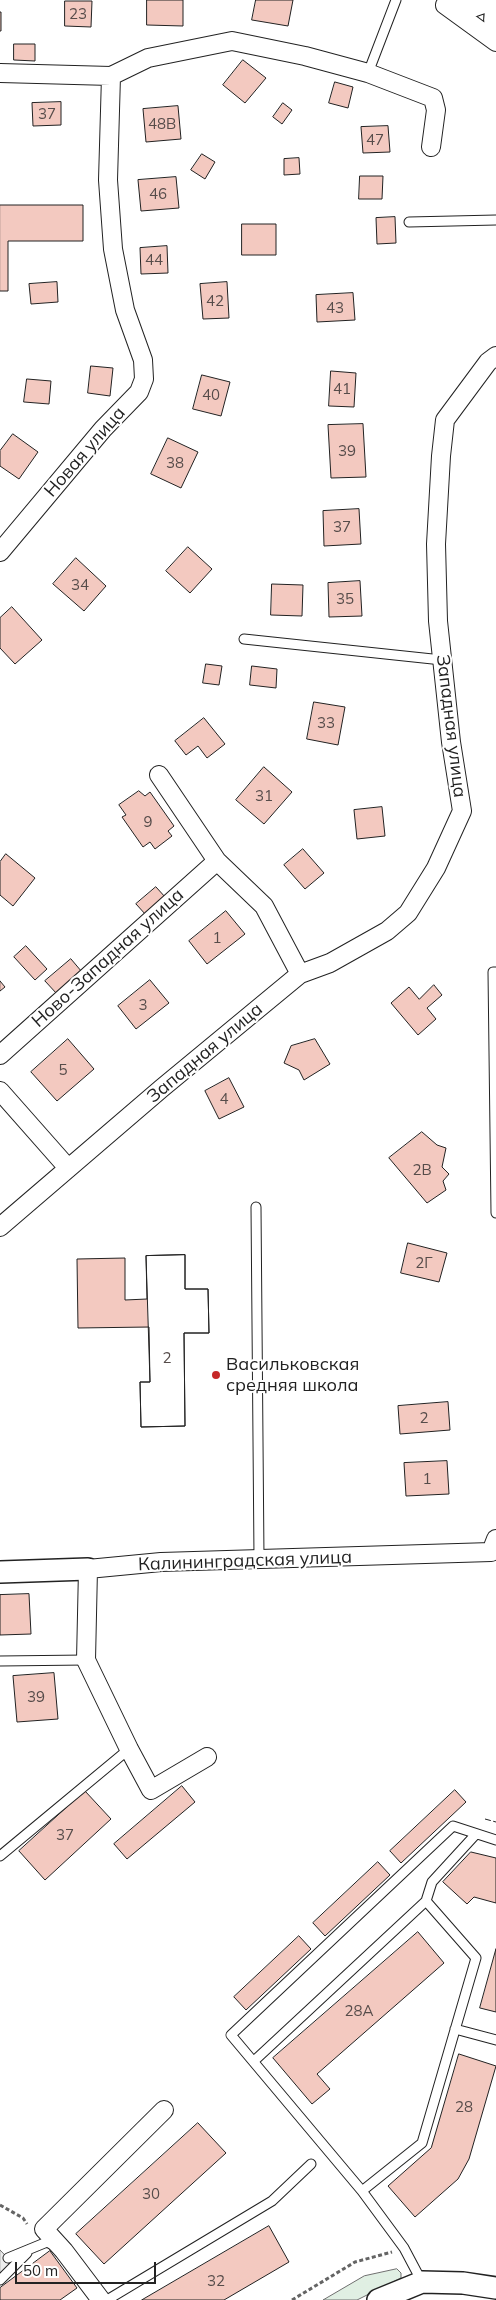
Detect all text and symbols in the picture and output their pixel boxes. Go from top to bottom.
house number: 23 [69,5,87,23]
house number: 37 [38,105,56,123]
house number: 48В [148,115,176,133]
house number: 47 [366,131,384,149]
house number: 46 [149,185,167,203]
house number: 44 [145,251,163,269]
house number: 42 [206,292,224,310]
house number: 43 [326,299,344,317]
house number: 41 [333,380,351,398]
house number: 40 [202,386,220,404]
street label: Новая улица [40,403,130,501]
house number: 39 [338,442,356,460]
house number: 38 [166,454,184,472]
house number: 37 [333,518,351,536]
house number: 34 [71,576,89,594]
house number: 35 [336,590,354,608]
street label: Западная улица [431,653,471,799]
house number: 33 [317,714,335,732]
house number: 31 [255,787,273,805]
house number: 9 [144,813,152,831]
street label: Ново-Западная улица [28,884,188,1032]
house number: 1 [213,929,221,947]
house number: 3 [139,996,147,1014]
street label: Западная улица [143,998,267,1108]
house number: 5 [59,1061,67,1079]
house number: 4 [220,1090,228,1108]
house number: 2В [412,1161,432,1179]
house number: 2Г [415,1254,433,1272]
house number: 2 [163,1349,171,1367]
place label: Васильковская средняя школа [226,1354,359,1396]
marker: Васильковская средняя школа [210,1369,222,1381]
house number: 2 [420,1409,428,1427]
house number: 1 [423,1470,431,1488]
street label: Калининградская улица [138,1546,352,1576]
house number: 39 [27,1688,45,1706]
house number: 37 [56,1826,74,1844]
house number: 28А [344,2002,374,2020]
house number: 28 [455,2098,473,2116]
house number: 30 [142,2185,160,2203]
scale bar [18,2252,159,2284]
text: 50 m [23,2261,58,2280]
house number: 32 [207,2272,225,2290]

